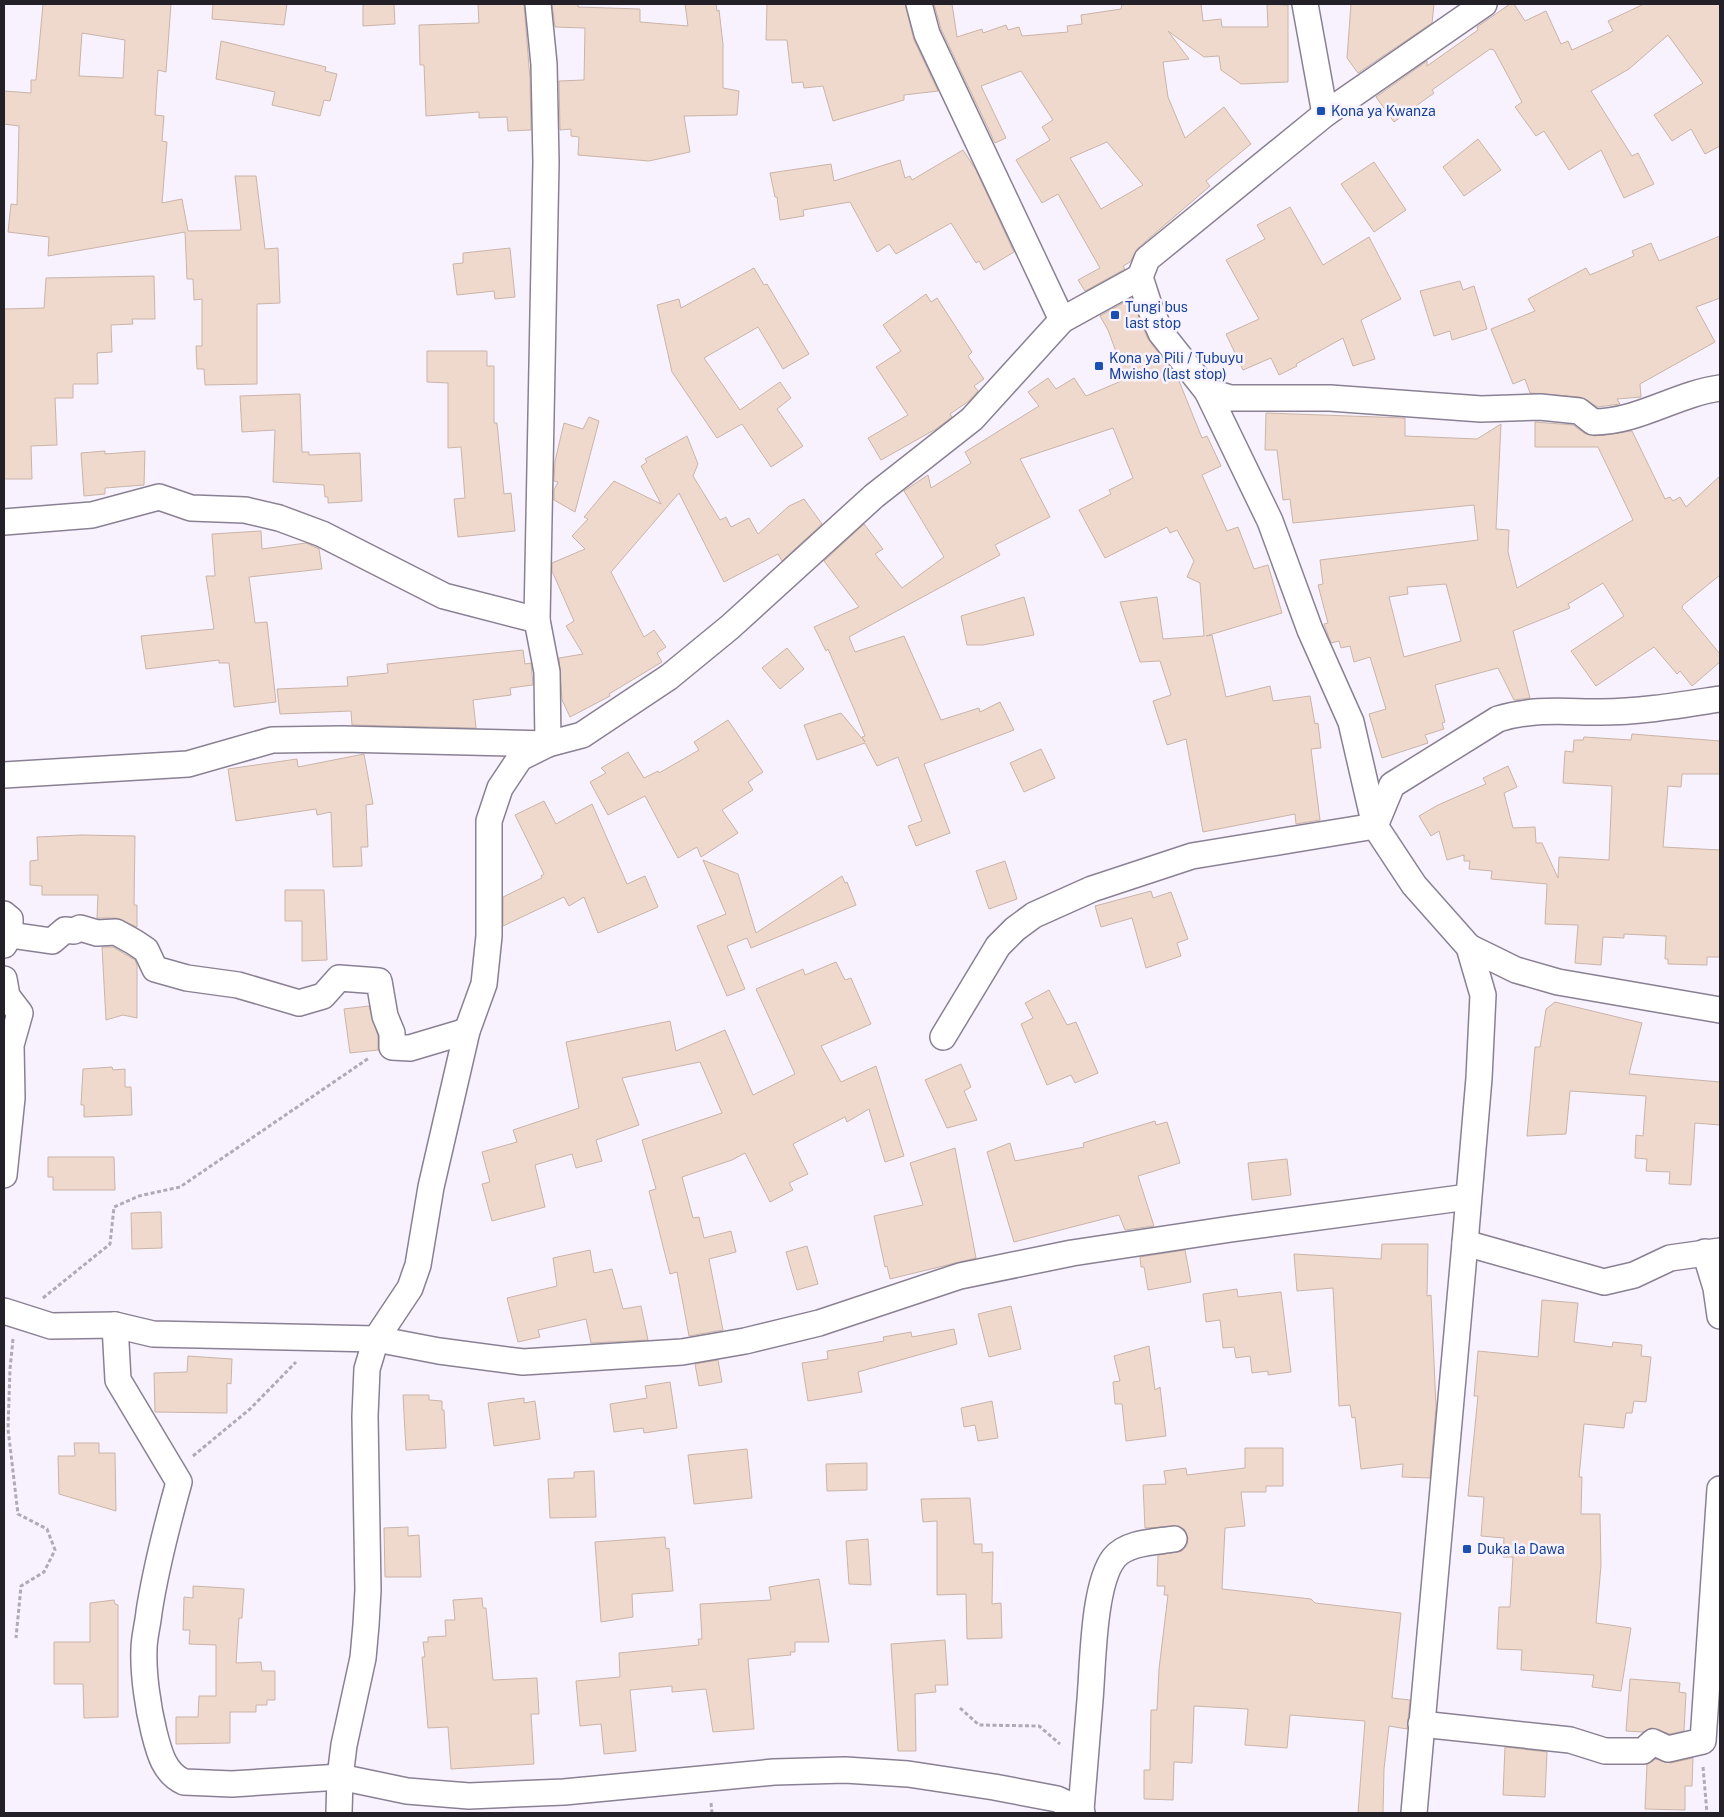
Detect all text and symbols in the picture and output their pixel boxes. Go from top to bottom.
place label: Kona ya Kwanza [1331,103,1436,119]
marker: Kona ya Kwanza [1315,105,1327,117]
place label: Tungi bus last stop [1125,299,1188,331]
marker: Tungi bus last stop [1109,309,1121,321]
place label: Kona ya Pili / Tubuyu Mwisho (last stop) [1109,350,1243,382]
marker: Kona ya Pili / Tubuyu Mwisho (last stop) [1093,360,1105,372]
place label: Duka la Dawa [1477,1541,1565,1557]
marker: Duka la Dawa [1461,1543,1473,1555]

